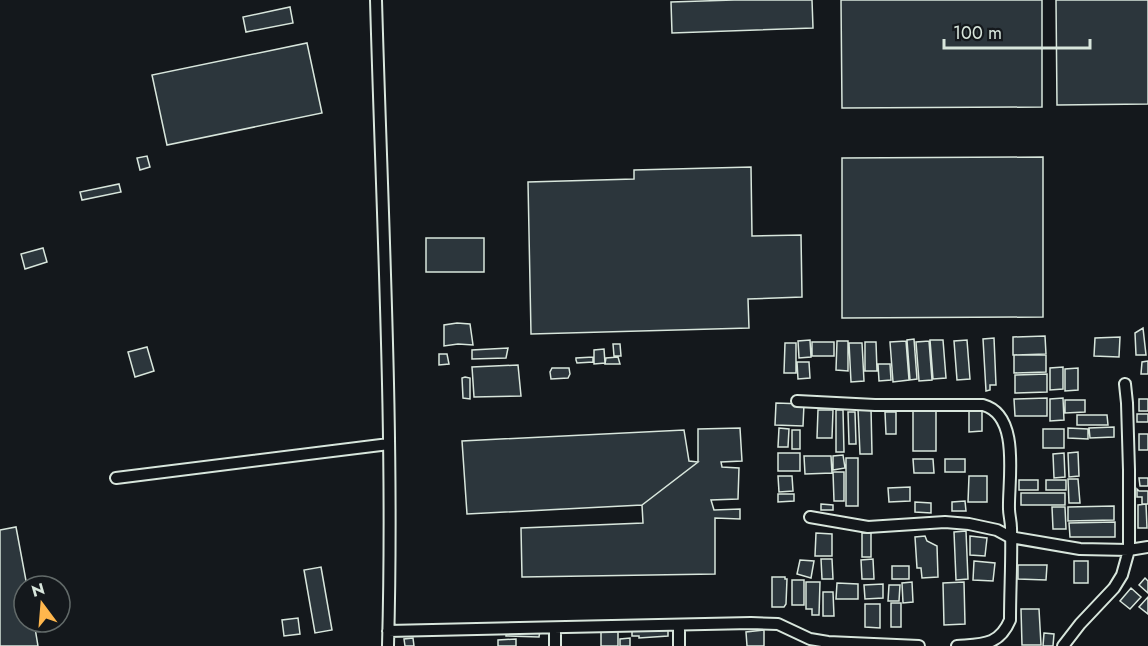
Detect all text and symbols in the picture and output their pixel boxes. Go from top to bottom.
scale bar [944,12,1090,50]
text: 100 m [953,20,1002,46]
north arrow [12,574,72,634]
text: N [29,577,47,603]

